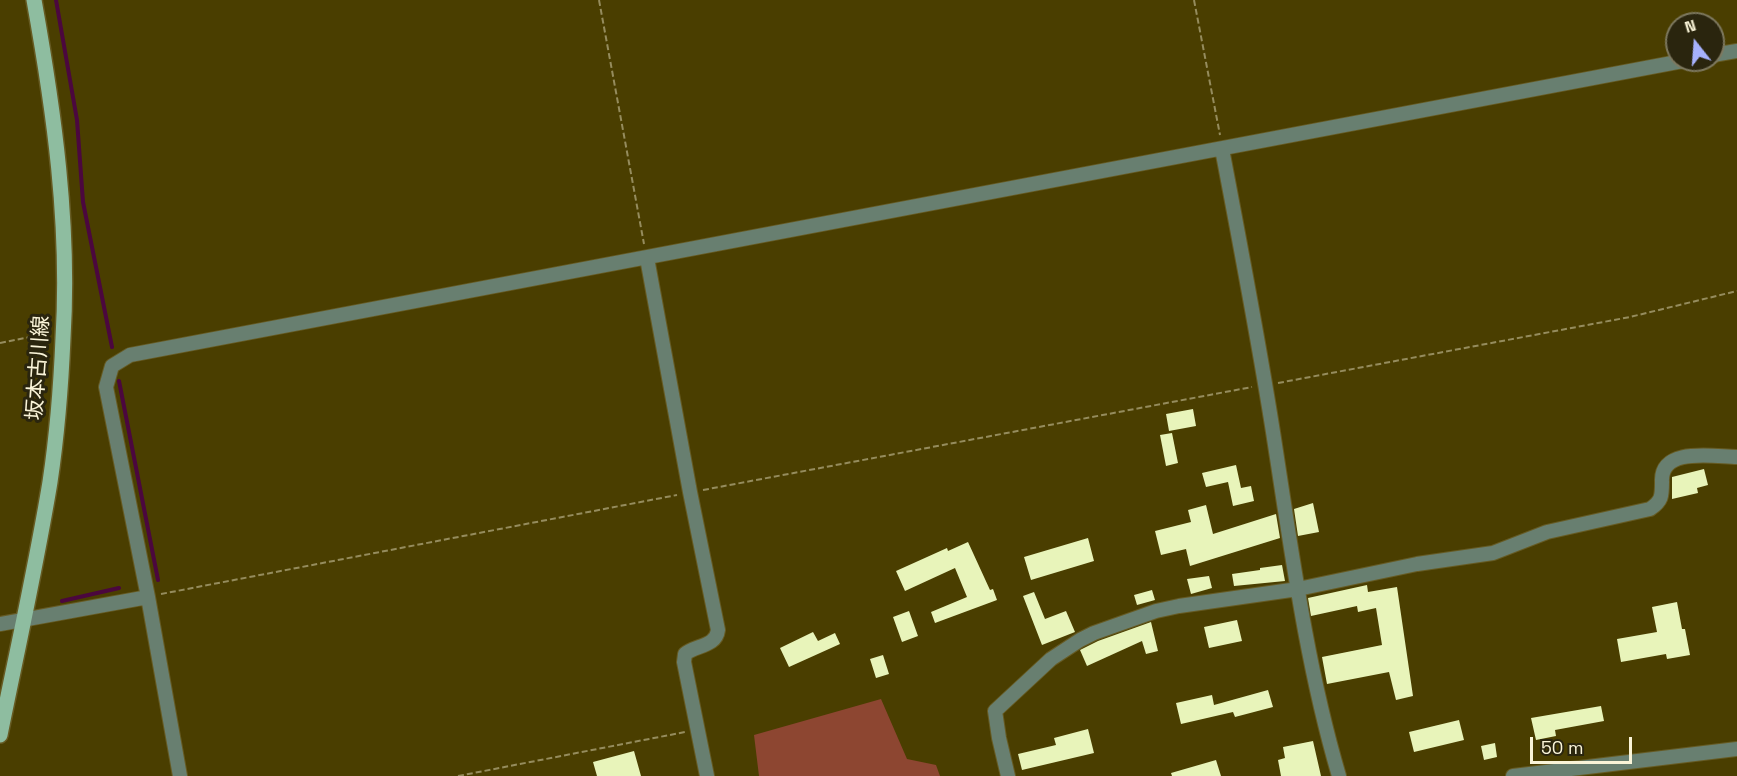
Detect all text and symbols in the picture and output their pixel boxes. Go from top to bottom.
north arrow [1665,12,1725,72]
text: N [1682,15,1698,38]
street label: 坂本古川線 [23,315,55,421]
scale bar [1533,725,1635,763]
text: 50 m [1541,736,1583,759]

